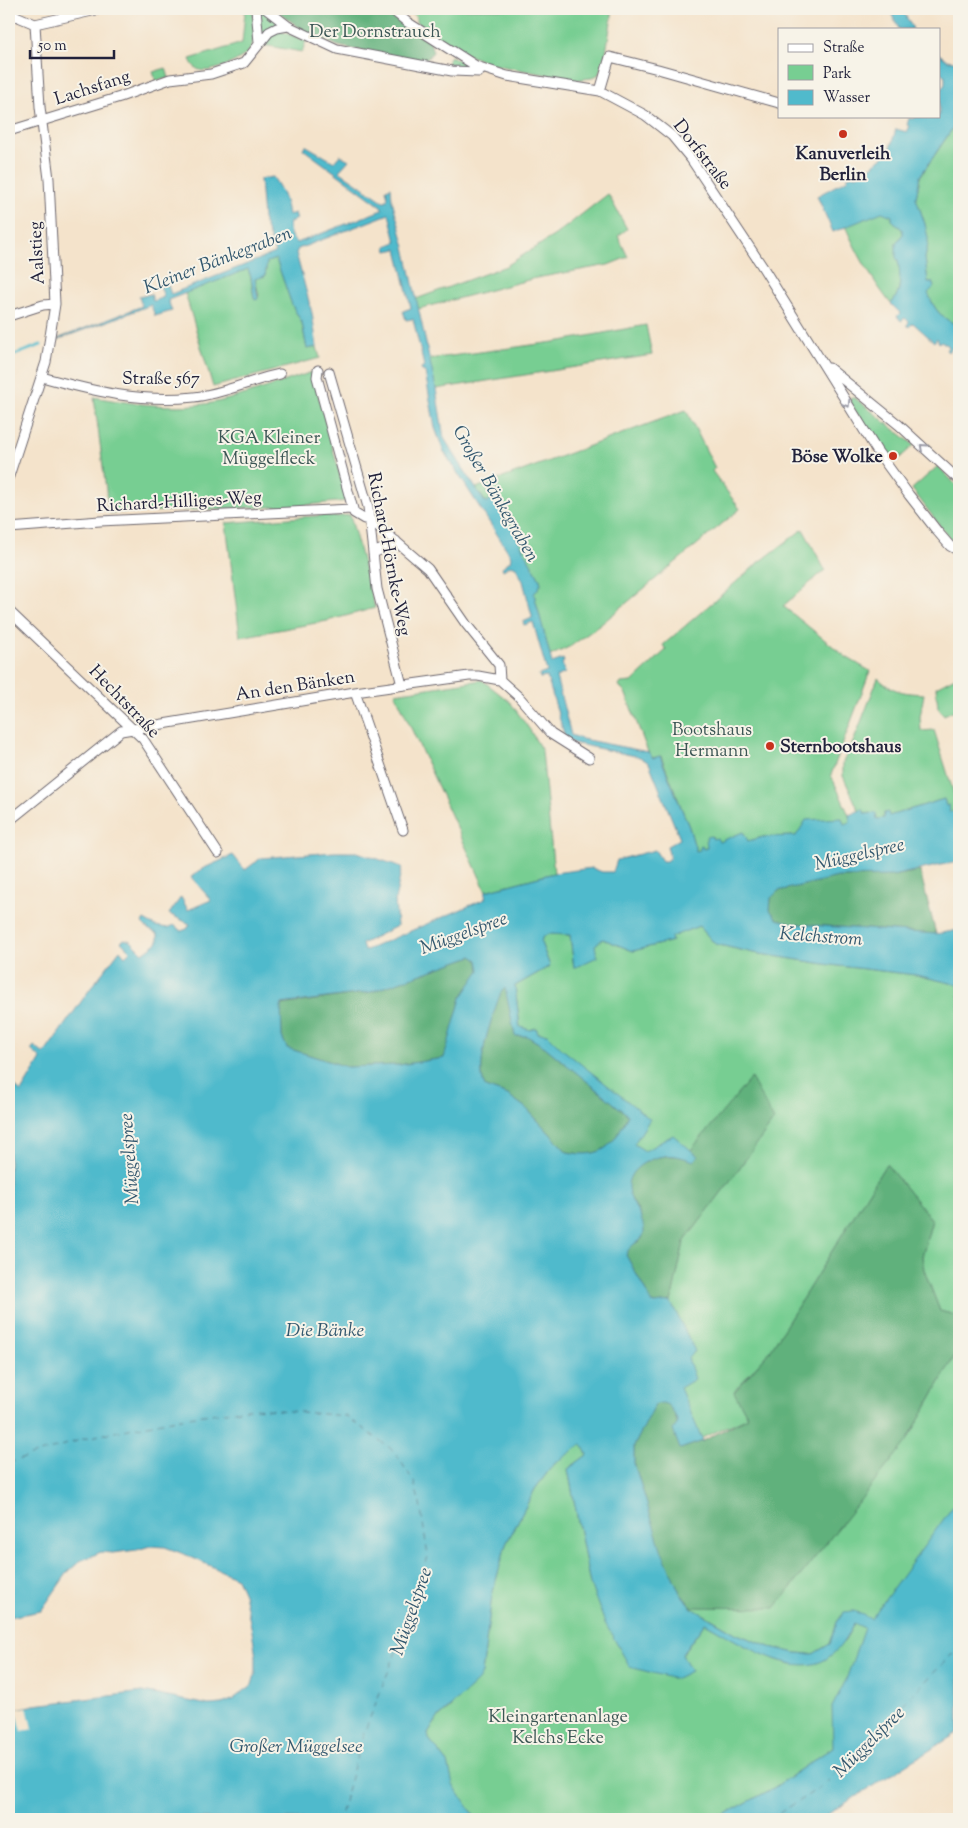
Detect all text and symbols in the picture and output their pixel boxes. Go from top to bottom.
park label: Der Dornstrauch [309,20,441,46]
scale bar [30,28,114,60]
legend [778,28,940,118]
text: 50 m [37,36,67,57]
text: Straße [823,38,865,59]
street label: Lachsfang [51,64,134,113]
text: Park [823,64,852,85]
text: Wasser [823,88,870,109]
street label: Dorfstraße [666,114,737,196]
marker: Kanuverleih Berlin [837,128,849,140]
place label: Kanuverleih Berlin [795,142,891,189]
street label: Aalstieg [23,220,53,285]
water label: Kleiner Bänkegraben [140,221,296,302]
street label: Straße 567 [122,367,200,393]
one-way arrow [841,398,851,407]
water label: Großer Bänkegraben [445,421,545,568]
park label: KGA Kleiner Müggelfleck [218,426,320,473]
one-way arrow [920,444,929,453]
place label: Böse Wolke [791,445,884,471]
marker: Böse Wolke [887,450,899,462]
street label: Richard-Hörnke-Weg [359,470,417,639]
street label: Richard-Hilliges-Weg [96,486,263,520]
street label: Hechtstraße [82,660,165,745]
street label: An den Bänken [234,665,357,709]
park label: Bootshaus Hermann [672,718,752,765]
place label: Sternbootshaus [780,735,901,761]
marker: Sternbootshaus [764,740,776,752]
water label: Müggelspree [812,832,908,879]
water label: Müggelspree [416,906,512,963]
water label: Kelchstrom [778,921,864,954]
water label: Müggelspree [114,1112,147,1205]
water label: Die Bänke [286,1318,365,1345]
water label: Müggelspree [385,1564,440,1659]
water label: Müggelspree [828,1701,912,1785]
park label: Kleingartenanlage Kelchs Ecke [488,1705,628,1752]
water label: Großer Müggelsee [229,1734,363,1761]

